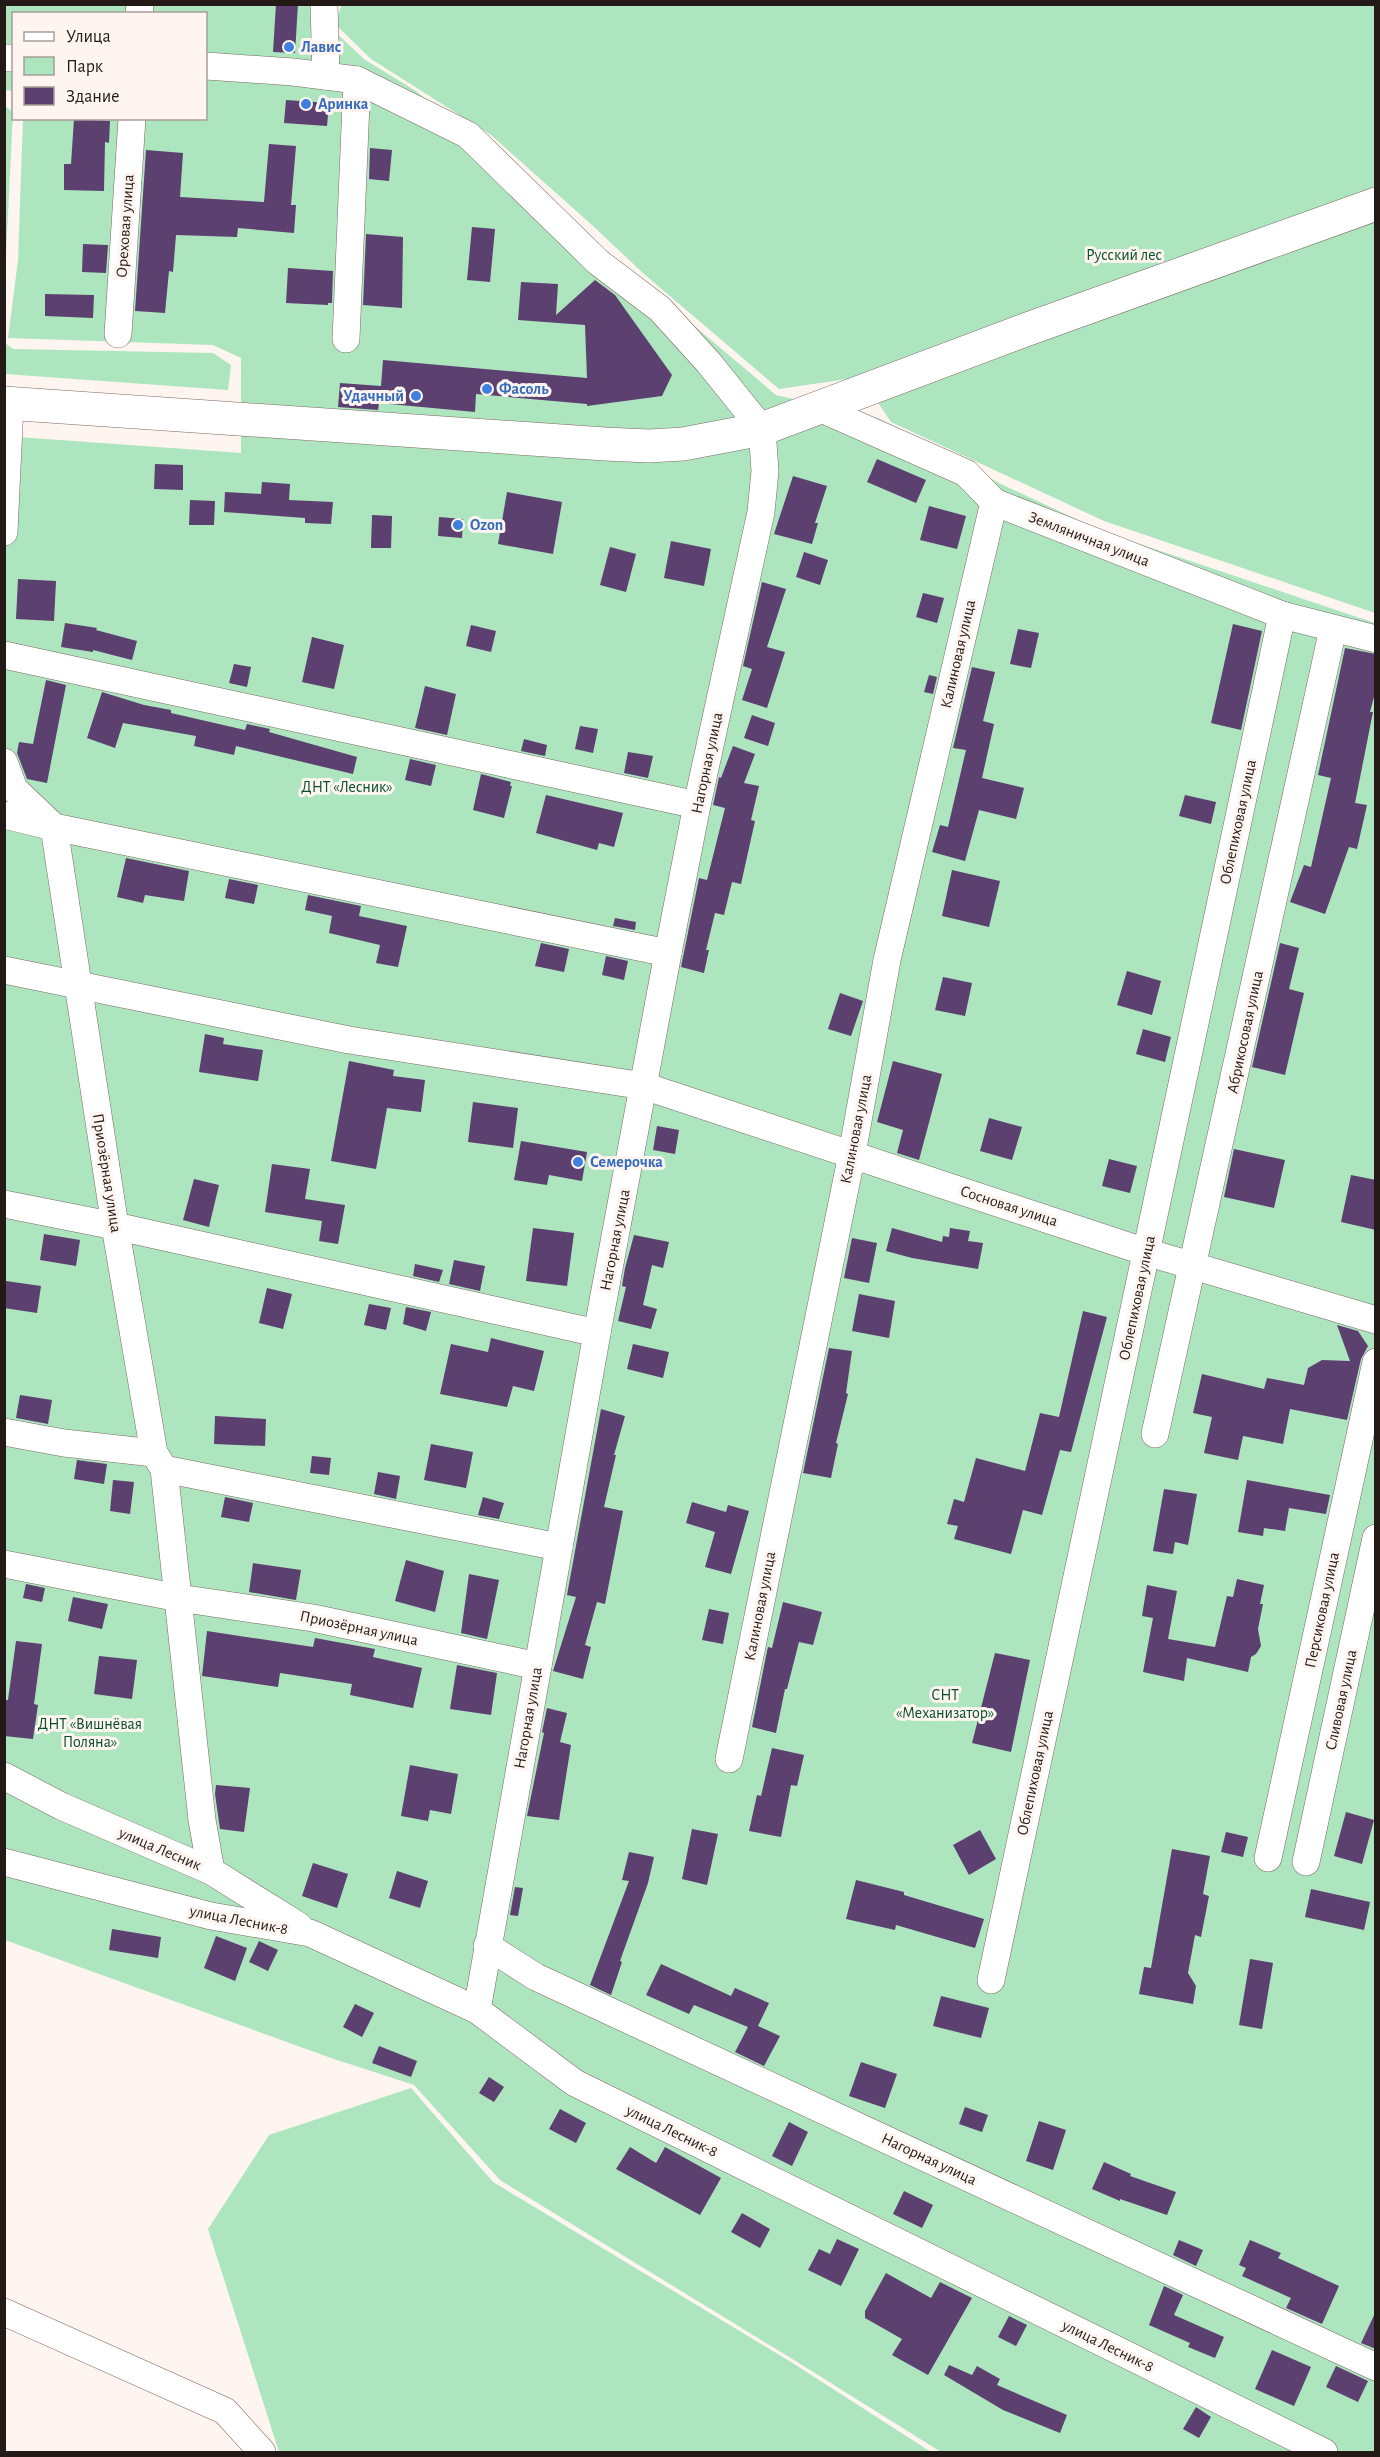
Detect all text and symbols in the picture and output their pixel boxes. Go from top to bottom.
legend [12,12,207,120]
text: Улица [66,28,111,46]
place label: Лавис [301,39,341,55]
marker: Лавис [282,40,296,54]
text: Парк [66,58,104,76]
text: Здание [66,88,120,106]
place label: Аринка [318,96,369,112]
marker: Аринка [299,97,313,111]
street label: Ореховая улица [113,174,138,278]
park label: Русский лес [1086,247,1162,264]
place label: Фасоль [499,381,549,397]
marker: Фасоль [480,382,494,396]
place label: Удачный [343,388,404,404]
marker: Удачный [409,389,423,403]
street label: Земляничная улица [1026,509,1152,570]
place label: Ozon [470,517,503,533]
marker: Ozon [451,518,465,532]
street label: Калиновая улица [938,598,979,710]
street label: Нагорная улица [688,711,727,815]
street label: Облепиховая улица [1217,758,1260,886]
park label: ДНТ «Лесник» [301,779,393,795]
street label: Абрикосовая улица [1224,969,1267,1095]
street label: Калиновая улица [838,1073,875,1185]
street label: Приозёрная улица [89,1112,124,1234]
place label: Семерочка [590,1154,663,1170]
marker: Семерочка [571,1155,585,1169]
street label: Сосновая улица [958,1183,1060,1230]
street label: Нагорная улица [597,1188,634,1292]
street label: Облепиховая улица [1116,1234,1159,1362]
street label: Калиновая улица [742,1550,779,1662]
street label: Персиковая улица [1302,1551,1343,1669]
street label: Приозёрная улица [298,1608,420,1649]
street label: Сливовая улица [1323,1648,1360,1752]
street label: Нагорная улица [511,1666,546,1770]
park label: СНТ «Механизатор» [896,1687,994,1721]
street label: Облепиховая улица [1014,1709,1057,1837]
park label: ДНТ «Вишнёвая Поляна» [38,1716,142,1750]
street label: улица Лесник [115,1824,204,1875]
street label: улица Лесник-8 [187,1902,289,1938]
street label: улица Лесник-8 [622,2102,720,2161]
street label: Нагорная улица [879,2130,979,2189]
street label: улица Лесник-8 [1058,2317,1156,2376]

